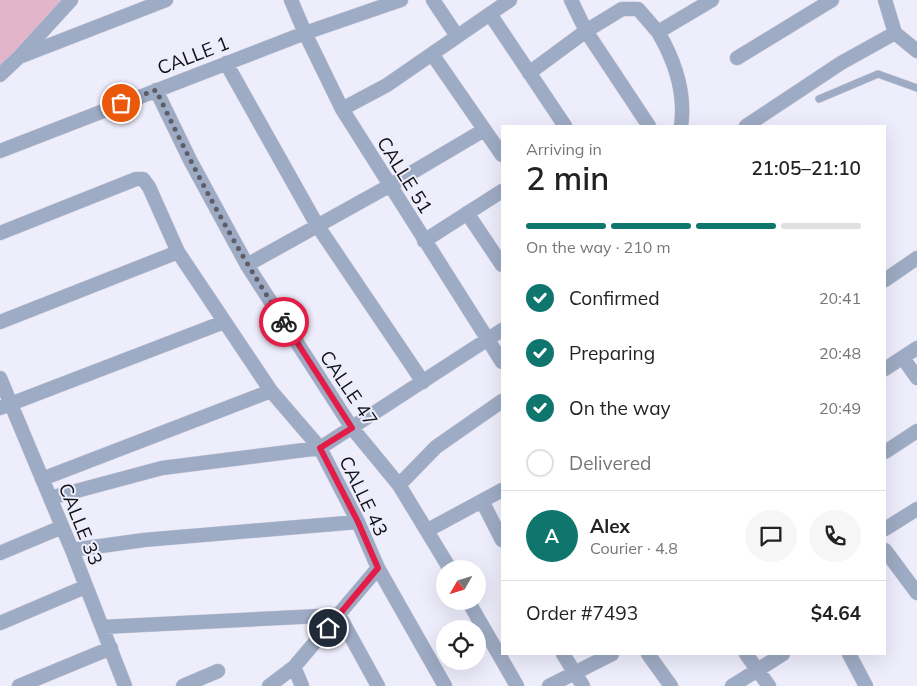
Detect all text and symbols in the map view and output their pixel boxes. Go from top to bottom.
street label: CALLE 1 [154,30,232,80]
pin [100,82,142,124]
icon: bag [107,89,135,117]
street label: CALLE 51 [372,132,438,218]
text: Arriving in [526,139,602,159]
text: 21:05–21:10 [751,156,861,180]
text: 2 min [526,158,609,198]
text: On the way · 210 m [526,237,671,257]
icon: check [526,284,554,312]
text: Confirmed [569,286,660,310]
text: 20:41 [819,288,861,308]
courier [259,297,309,347]
icon: bike [270,308,298,336]
icon: check [526,339,554,367]
text: Preparing [569,341,655,365]
text: 20:48 [819,343,861,363]
street label: CALLE 47 [315,346,383,430]
icon: check [526,394,554,422]
text: On the way [569,396,671,420]
text: 20:49 [819,398,861,418]
text: Delivered [569,451,651,475]
street label: CALLE 43 [334,452,394,540]
street label: CALLE 33 [54,480,108,568]
button: chat [745,510,797,562]
button: phone [809,510,861,562]
text: Alex [590,514,630,538]
text: A [545,524,559,548]
text: Courier · 4.8 [590,538,678,558]
north arrow [436,560,486,610]
map controls [436,560,486,670]
text: Order #7493 [526,601,638,625]
text: $4.64 [811,601,861,625]
pin [307,607,349,649]
icon: home [314,614,342,642]
button: locate [436,620,486,670]

